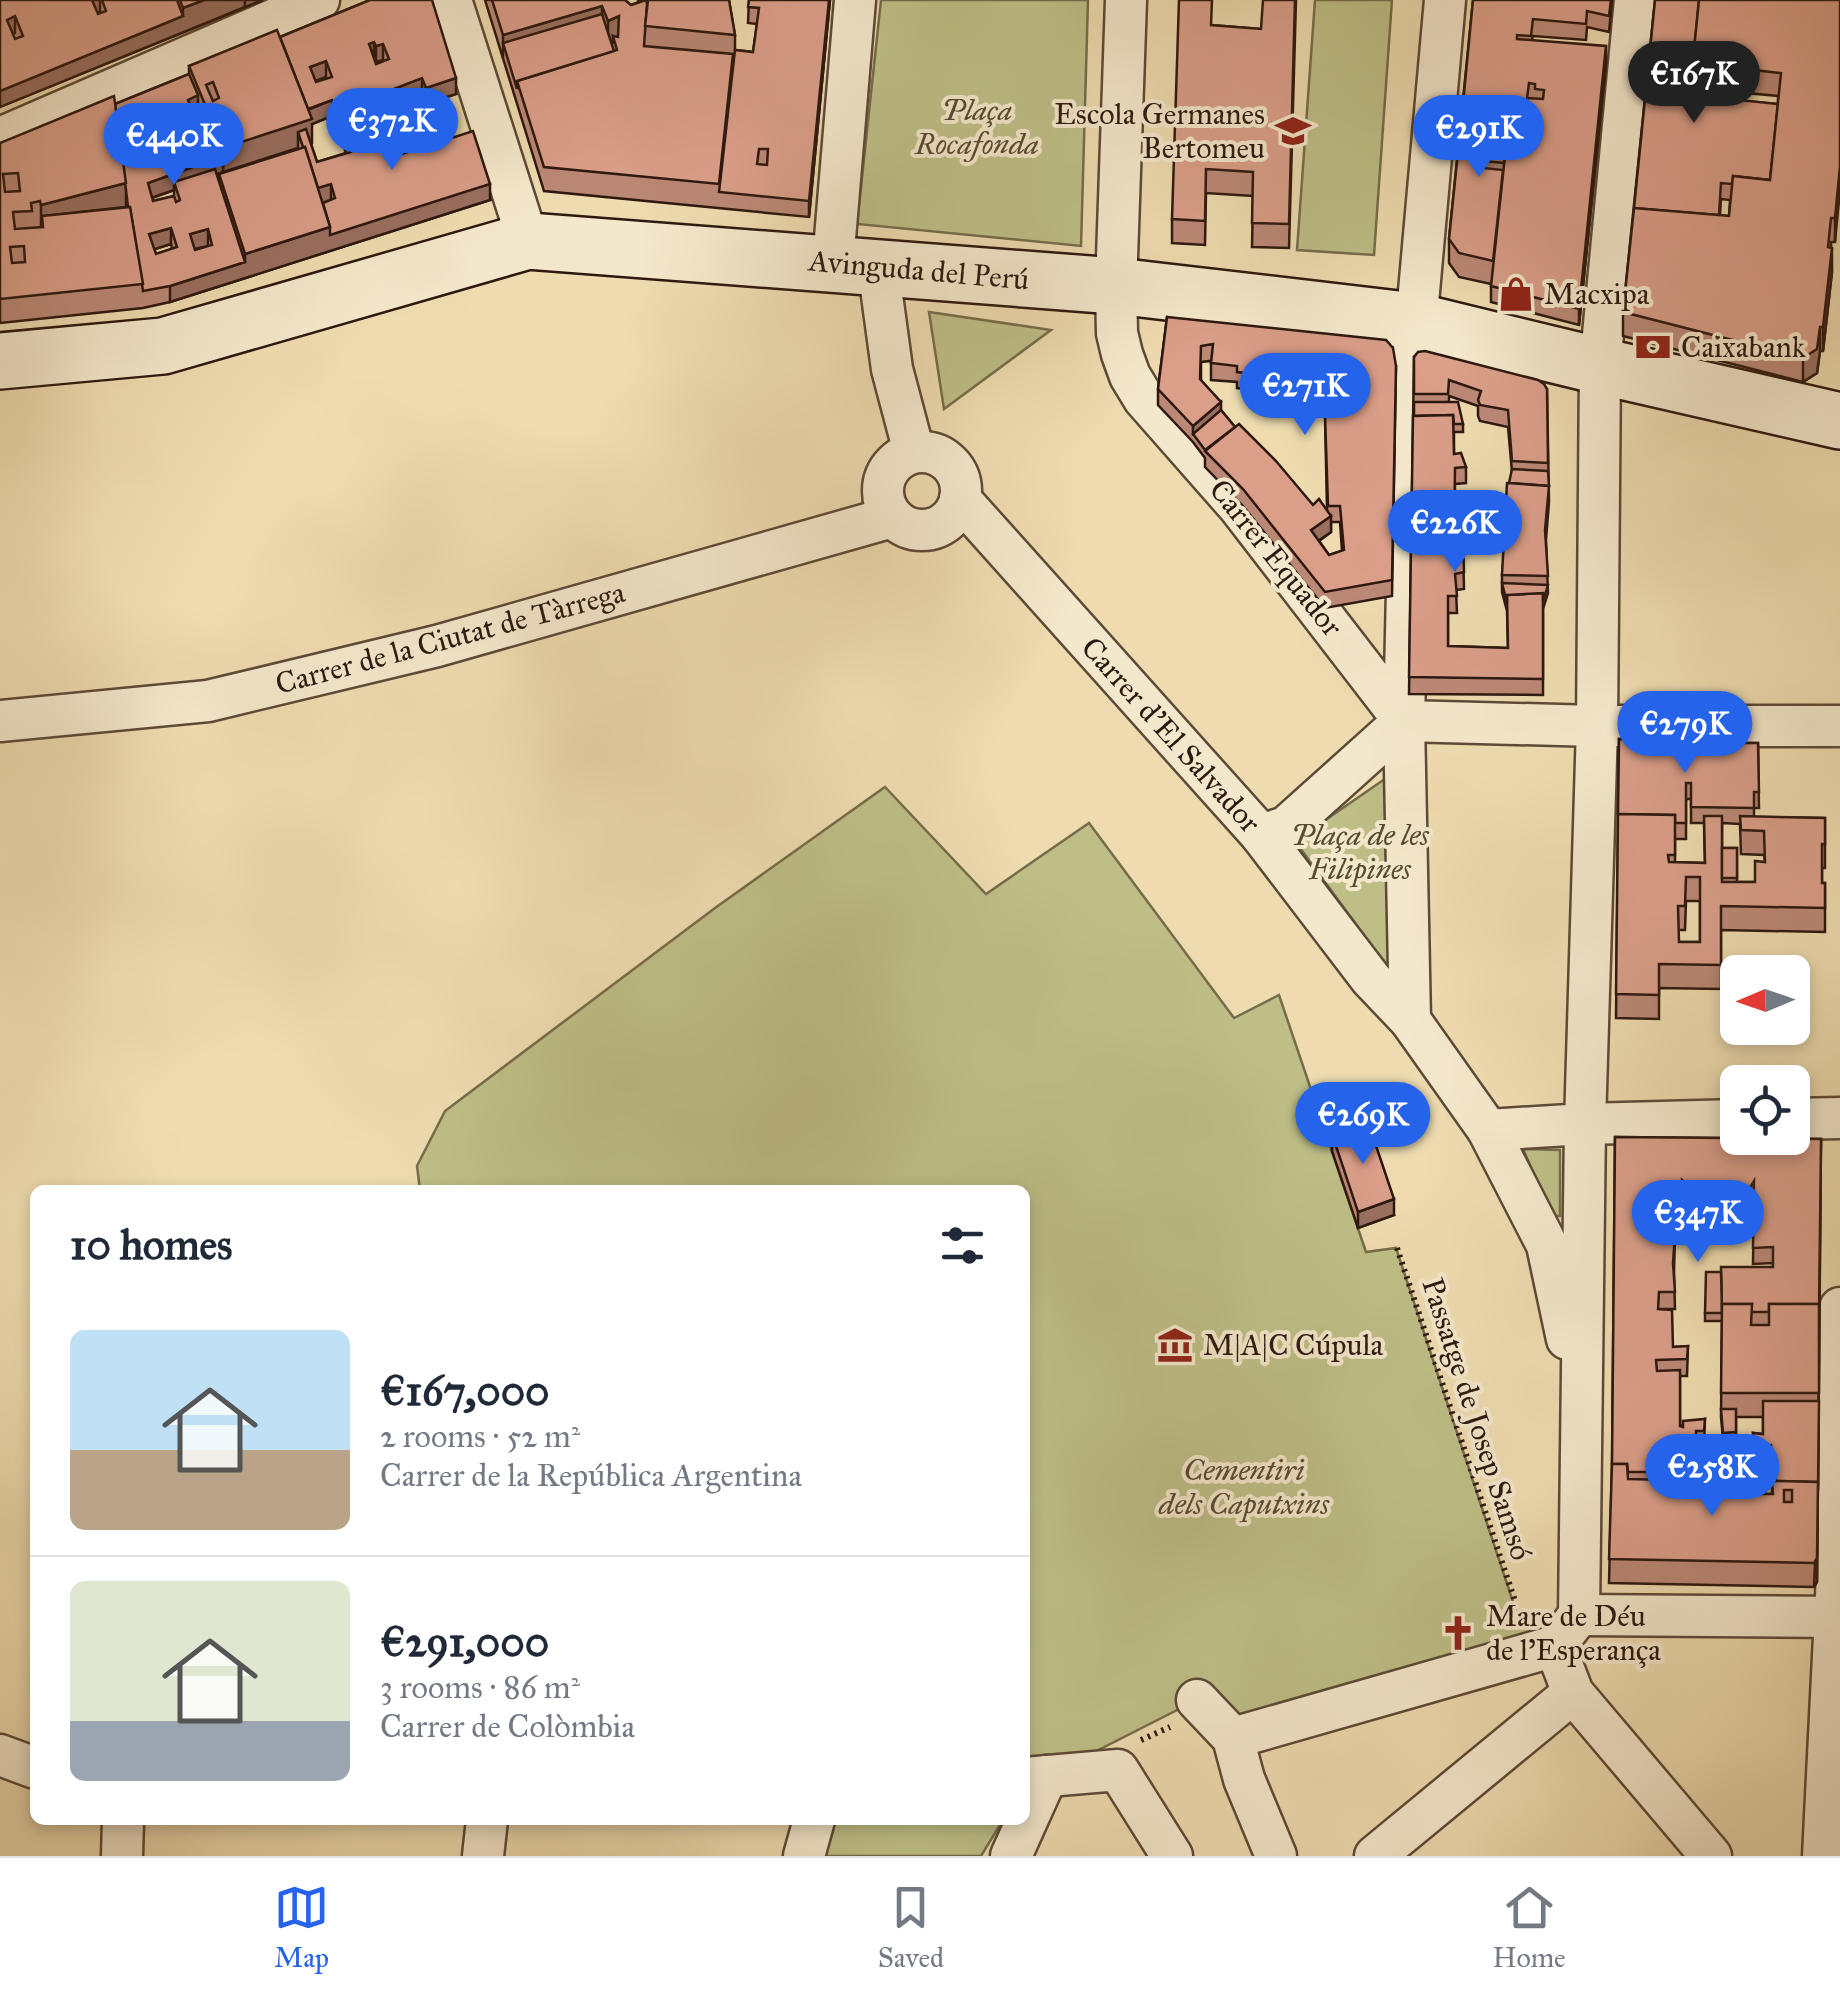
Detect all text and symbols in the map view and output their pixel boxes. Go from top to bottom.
pin: €167K [1624,41,1764,126]
text: €167K [1650,54,1738,93]
pin: €372K [322,88,462,173]
park label: Plaça Rocafonda [914,92,1039,162]
pin: €291K [1409,95,1549,180]
place label: Escola Germanes Bertomeu [1054,96,1265,166]
text: €372K [348,101,436,140]
pin: €440K [104,103,244,188]
text: €291K [1435,108,1523,147]
school or university icon: Escola Germanes Bertomeu [1274,112,1312,150]
text: €440K [126,116,222,155]
street label: Avinguda del Perú [805,242,1031,298]
shop icon: Macxipa [1497,275,1535,313]
place label: Macxipa [1544,276,1650,312]
bank icon: Caixabank [1634,328,1672,366]
place label: Caixabank [1681,329,1806,365]
pin: €271K [1235,353,1375,438]
text: €271K [1262,366,1348,405]
street label: Carrer Equador [1202,472,1351,644]
pin: €226K [1385,490,1525,575]
text: €226K [1410,503,1500,542]
street label: Carrer de la Ciutat de Tàrrega [271,574,629,702]
street label: Carrer d'El Salvador [1074,630,1269,841]
pin: €279K [1615,691,1755,776]
text: €279K [1639,704,1731,743]
park label: Plaça de les Filipines [1291,817,1430,888]
north arrow [1720,955,1810,1045]
map controls [1720,955,1810,1155]
button: locate [1720,1065,1810,1155]
pin: €269K [1293,1082,1433,1167]
text: €269K [1317,1095,1409,1134]
pin: €347K [1628,1180,1768,1265]
text: €347K [1654,1193,1742,1232]
icon: filters [935,1218,990,1273]
text: 10 homes [70,1219,232,1271]
street label: Passatge de Josep Samsó [1414,1273,1540,1565]
museum icon: M|A|C Cúpula [1156,1326,1194,1364]
place label: M|A|C Cúpula [1203,1327,1384,1363]
text: €167,000 [380,1365,550,1417]
icon: home [150,1370,270,1490]
text: 2 rooms · 52 m² [380,1417,580,1456]
pin: €258K [1642,1434,1782,1519]
text: €258K [1667,1447,1757,1486]
park label: Cementiri dels Caputxins [1158,1452,1330,1523]
text: Carrer de la República Argentina [380,1456,802,1495]
place label: Mare de Déu de l'Esperança [1486,1598,1661,1668]
church icon: Mare de Déu de l'Esperança [1439,1614,1477,1652]
text: €291,000 [380,1616,549,1668]
icon: home [150,1621,270,1741]
text: 3 rooms · 86 m² [380,1668,580,1707]
text: Carrer de Colòmbia [380,1707,635,1746]
tab: Map [274,1880,329,1975]
tab: Saved [878,1880,944,1975]
tab: Home [1493,1880,1566,1975]

